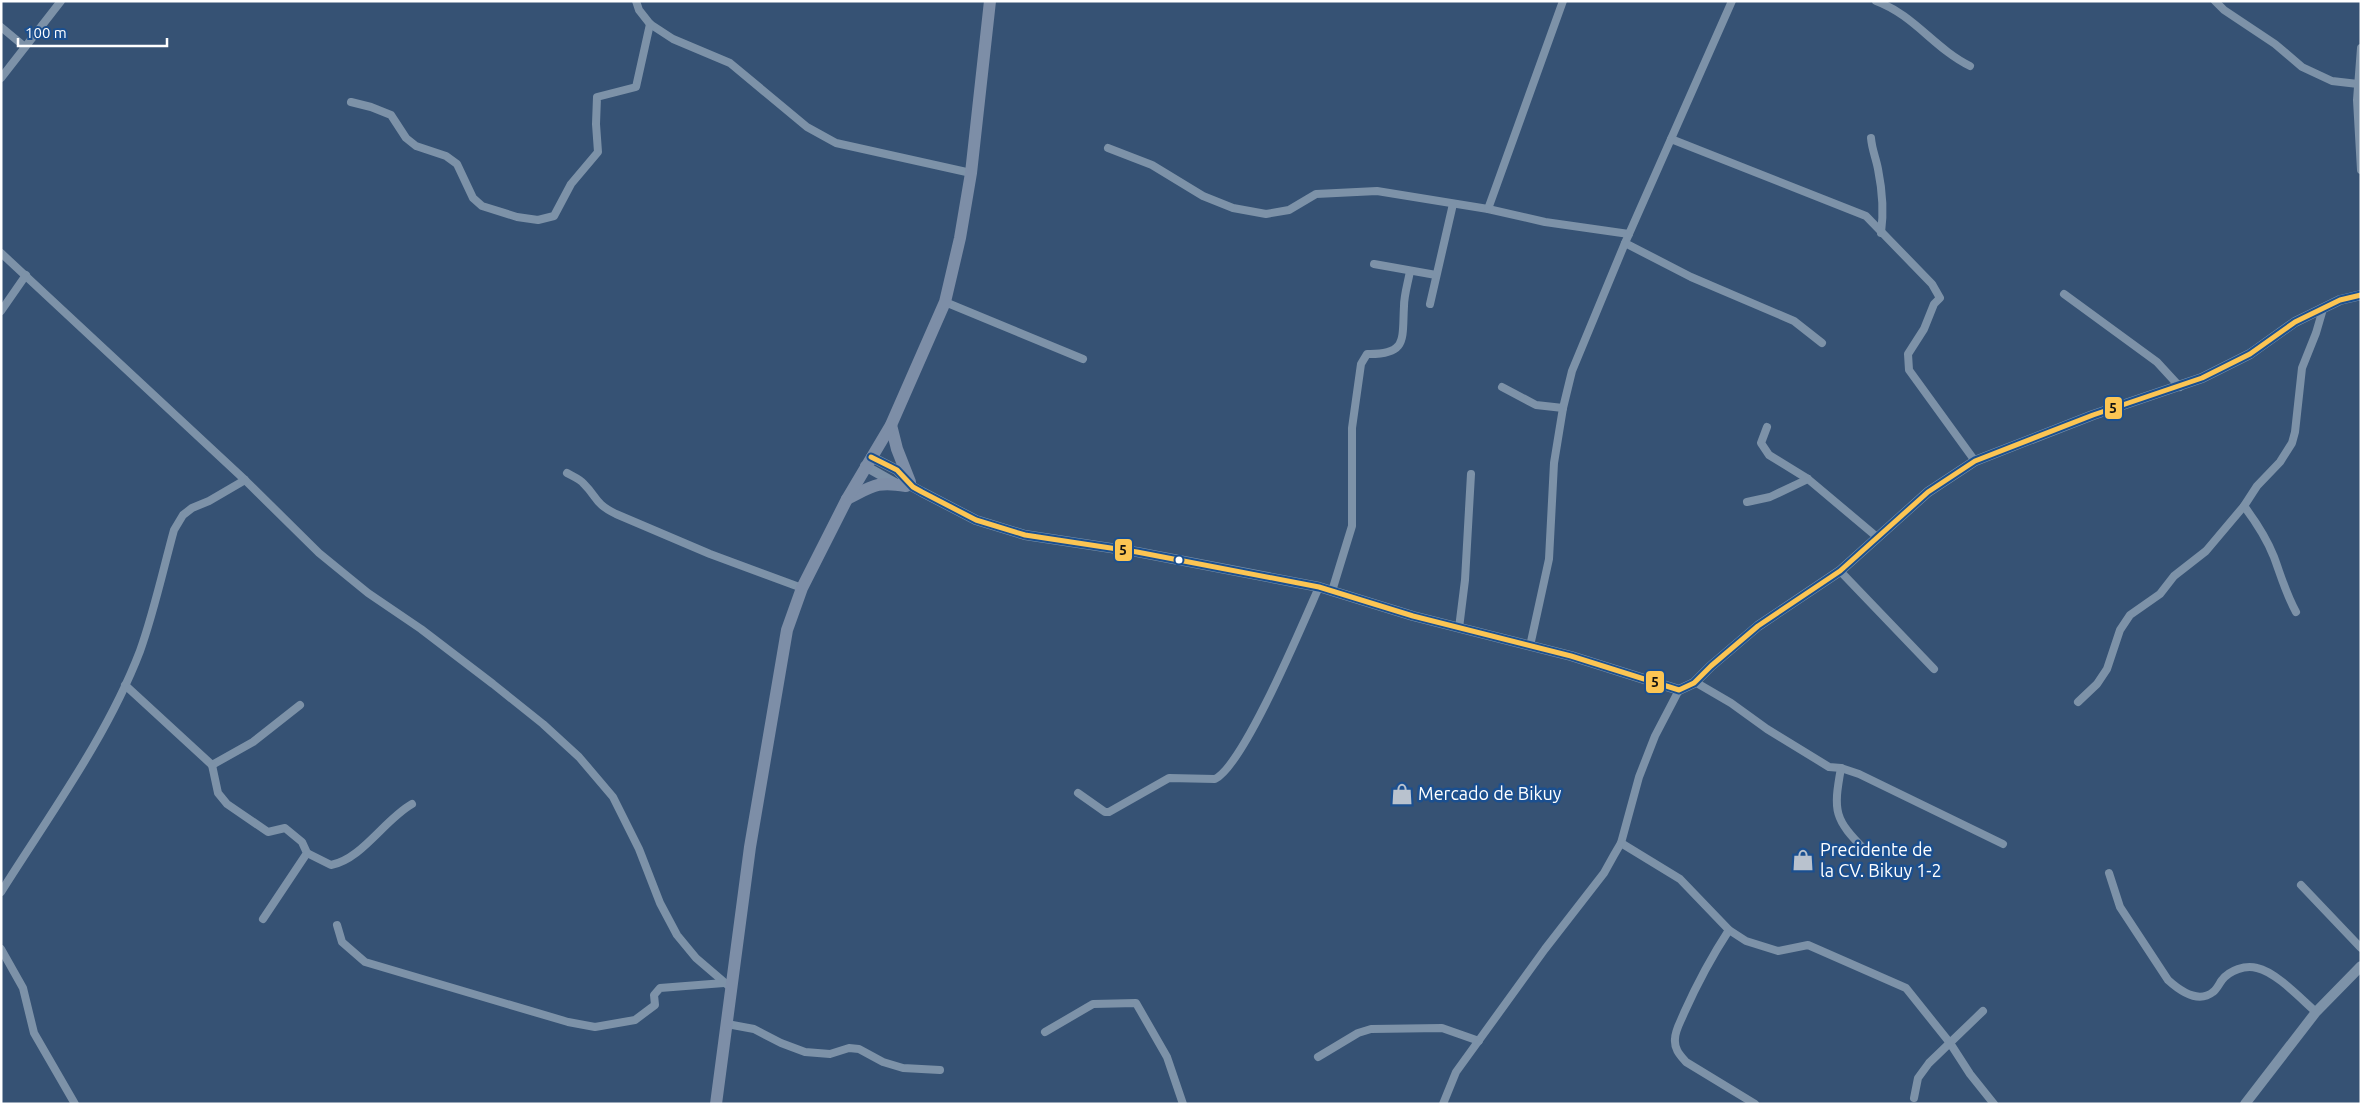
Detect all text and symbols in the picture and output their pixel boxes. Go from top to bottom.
scale bar [18,15,166,47]
text: 100 m [25,24,67,41]
line badge: 5 [2104,396,2123,420]
text: 5 [2109,400,2117,416]
line badge: 5 [1114,538,1133,562]
text: 5 [1119,542,1127,558]
unlabelled marker [1174,555,1184,565]
line badge: 5 [1645,670,1665,694]
text: 5 [1651,674,1659,690]
shop icon: Mercado de Bikuy [1389,781,1415,807]
place label: Mercado de Bikuy [1418,783,1562,803]
place label: Precidente de la CV. Bikuy 1-2 [1820,839,1942,880]
shop icon: Precidente de la CV. Bikuy 1-2 [1790,847,1816,873]

